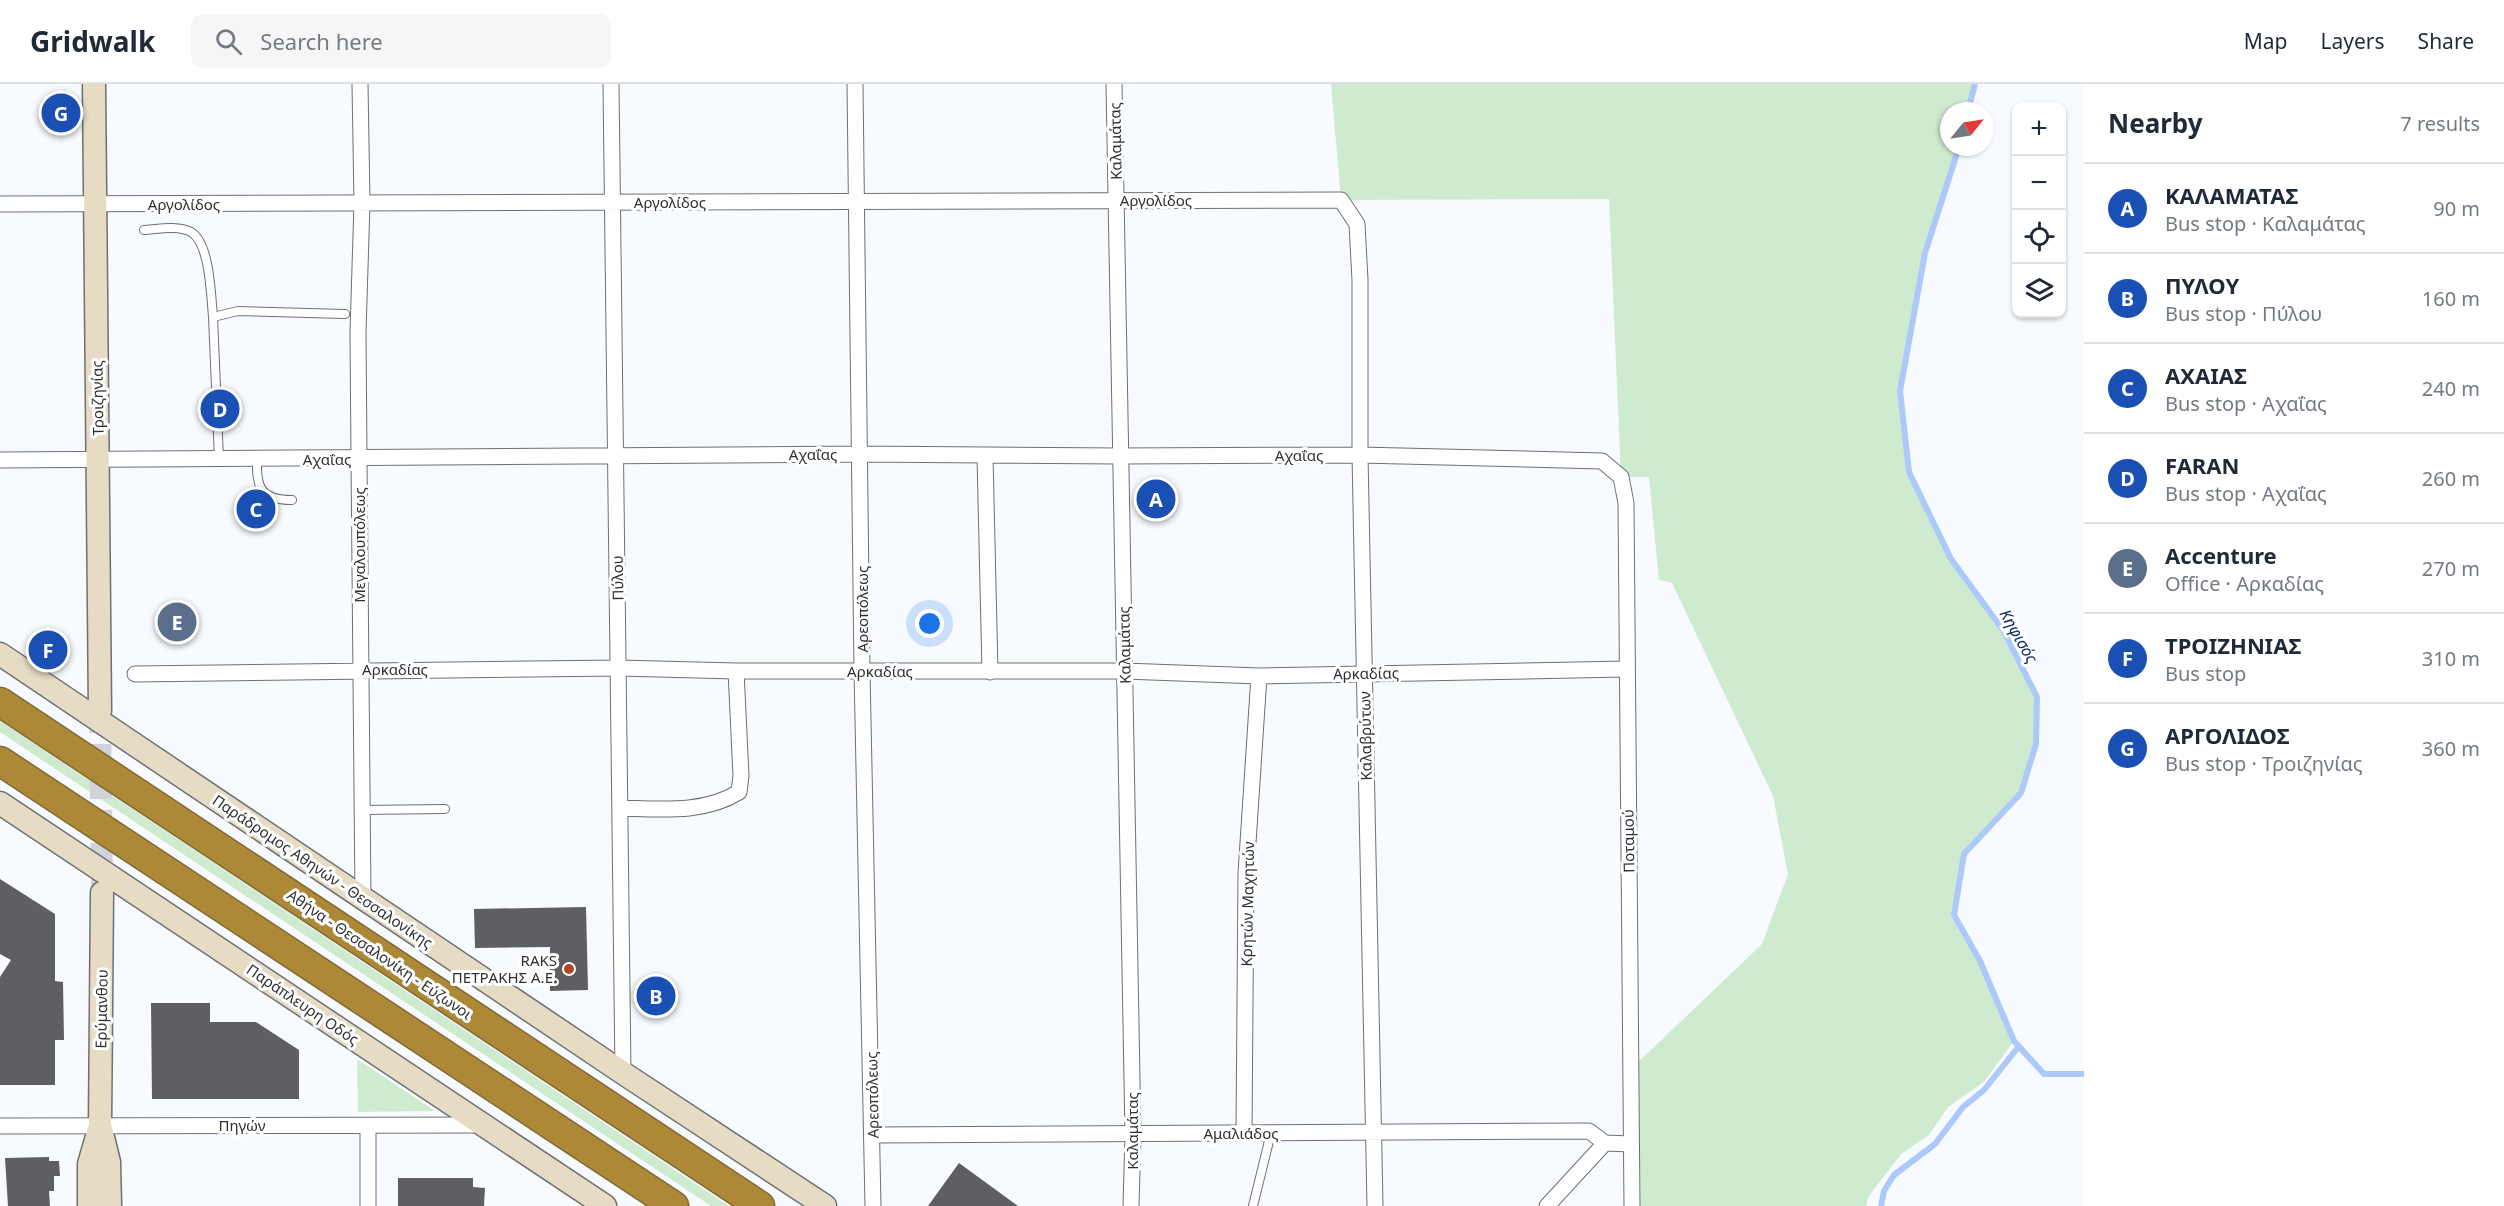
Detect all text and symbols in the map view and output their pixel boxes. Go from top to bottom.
search box [191,14,611,68]
text: Gridwalk [30,22,155,60]
icon: search [212,25,245,58]
text: Search here [260,26,383,56]
text: Map [2244,27,2288,55]
text: Layers [2321,27,2385,55]
text: Share [2418,27,2474,55]
pin: G [42,90,80,135]
street label: Καλαμάτας [1104,102,1126,180]
north arrow [1940,102,1994,156]
map controls [2012,102,2066,318]
button: + [2012,102,2066,156]
text: Nearby [2108,105,2203,141]
text: 7 results [2400,110,2480,137]
button: − [2012,156,2066,210]
text: ΚΑΛΑΜΑΤΑΣ [2165,180,2298,210]
street label: Αργολίδος [1120,190,1192,210]
street label: Αργολίδος [634,192,706,212]
street label: Αργολίδος [148,194,220,214]
text: A [2121,195,2134,222]
text: 90 m [2433,195,2480,222]
button: locate [2012,210,2066,264]
text: Bus stop · Καλαμάτας [2165,210,2366,237]
button: layers [2012,264,2066,318]
text: ΠΥΛΟΥ [2165,270,2239,300]
text: B [2121,285,2134,312]
text: 160 m [2422,285,2480,312]
text: Bus stop · Πύλου [2165,300,2322,327]
street label: Τροιζηνίας [86,360,108,436]
text: AXAΙΑΣ [2165,360,2247,390]
text: C [2121,375,2134,402]
text: 240 m [2422,375,2480,402]
pin: D [200,386,240,432]
text: Bus stop · Αχαΐας [2165,390,2327,417]
street label: Αχαΐας [789,444,837,464]
street label: Αχαΐας [1275,445,1323,465]
street label: Αχαΐας [303,449,351,469]
text: FARAN [2165,450,2239,480]
text: D [2120,465,2135,492]
text: 260 m [2422,465,2480,492]
pin: A [1136,476,1176,522]
text: Bus stop · Αχαΐας [2165,480,2327,507]
pin: C [236,486,276,532]
street label: Μεγαλουπόλεως [349,487,369,603]
text: Accenture [2165,540,2277,570]
street label: Πύλου [607,555,627,601]
text: E [2122,555,2133,582]
text: 270 m [2422,555,2480,582]
street label: Αρεοπόλεως [852,566,872,652]
text: Office · Αρκαδίας [2165,570,2324,597]
pin: E [158,600,196,644]
water label: Κηφισός [1995,605,2044,667]
street label: Καλαμάτας [1113,606,1135,684]
your location [915,609,944,638]
pin: F [28,628,68,672]
text: ΤΡΟΙΖΗΝΙΑΣ [2165,630,2301,660]
text: F [2122,645,2133,672]
text: 310 m [2422,645,2480,672]
street label: Αρκαδίας [362,659,428,679]
text: Bus stop [2165,660,2246,687]
street label: Αρκαδίας [847,661,913,681]
street label: Αρκαδίας [1333,662,1399,684]
street label: Καλαβρύτων [1354,691,1376,781]
text: ΑΡΓΟΛΙΔΟΣ [2165,720,2290,750]
text: G [2120,735,2135,762]
text: 360 m [2422,735,2480,762]
text: Bus stop · Τροιζηνίας [2165,750,2362,777]
street label: Παράδρομος Αθηνών - Θεσσαλονίκης [209,790,437,952]
street label: Ποταμού [1617,809,1639,873]
street label: Κρητών Μαχητών [1236,841,1258,967]
street label: Αθήνα - Θεσσαλονίκη - Εύζωνοι [284,884,476,1024]
place label: RAKS ΠΕΤΡΑΚΗΣ Α.Ε. [452,950,557,987]
street label: Παράπλευρη Οδός [243,959,363,1049]
marker: RAKS ΠΕΤΡΑΚΗΣ Α.Ε. [562,962,576,976]
street label: Ερύμανθου [90,969,112,1049]
pin: B [636,974,676,1018]
street label: Αρεοπόλεως [861,1051,883,1139]
street label: Καλαμάτας [1122,1092,1142,1170]
street label: Πηγών [218,1115,266,1135]
street label: Αμαλιάδος [1203,1123,1279,1143]

